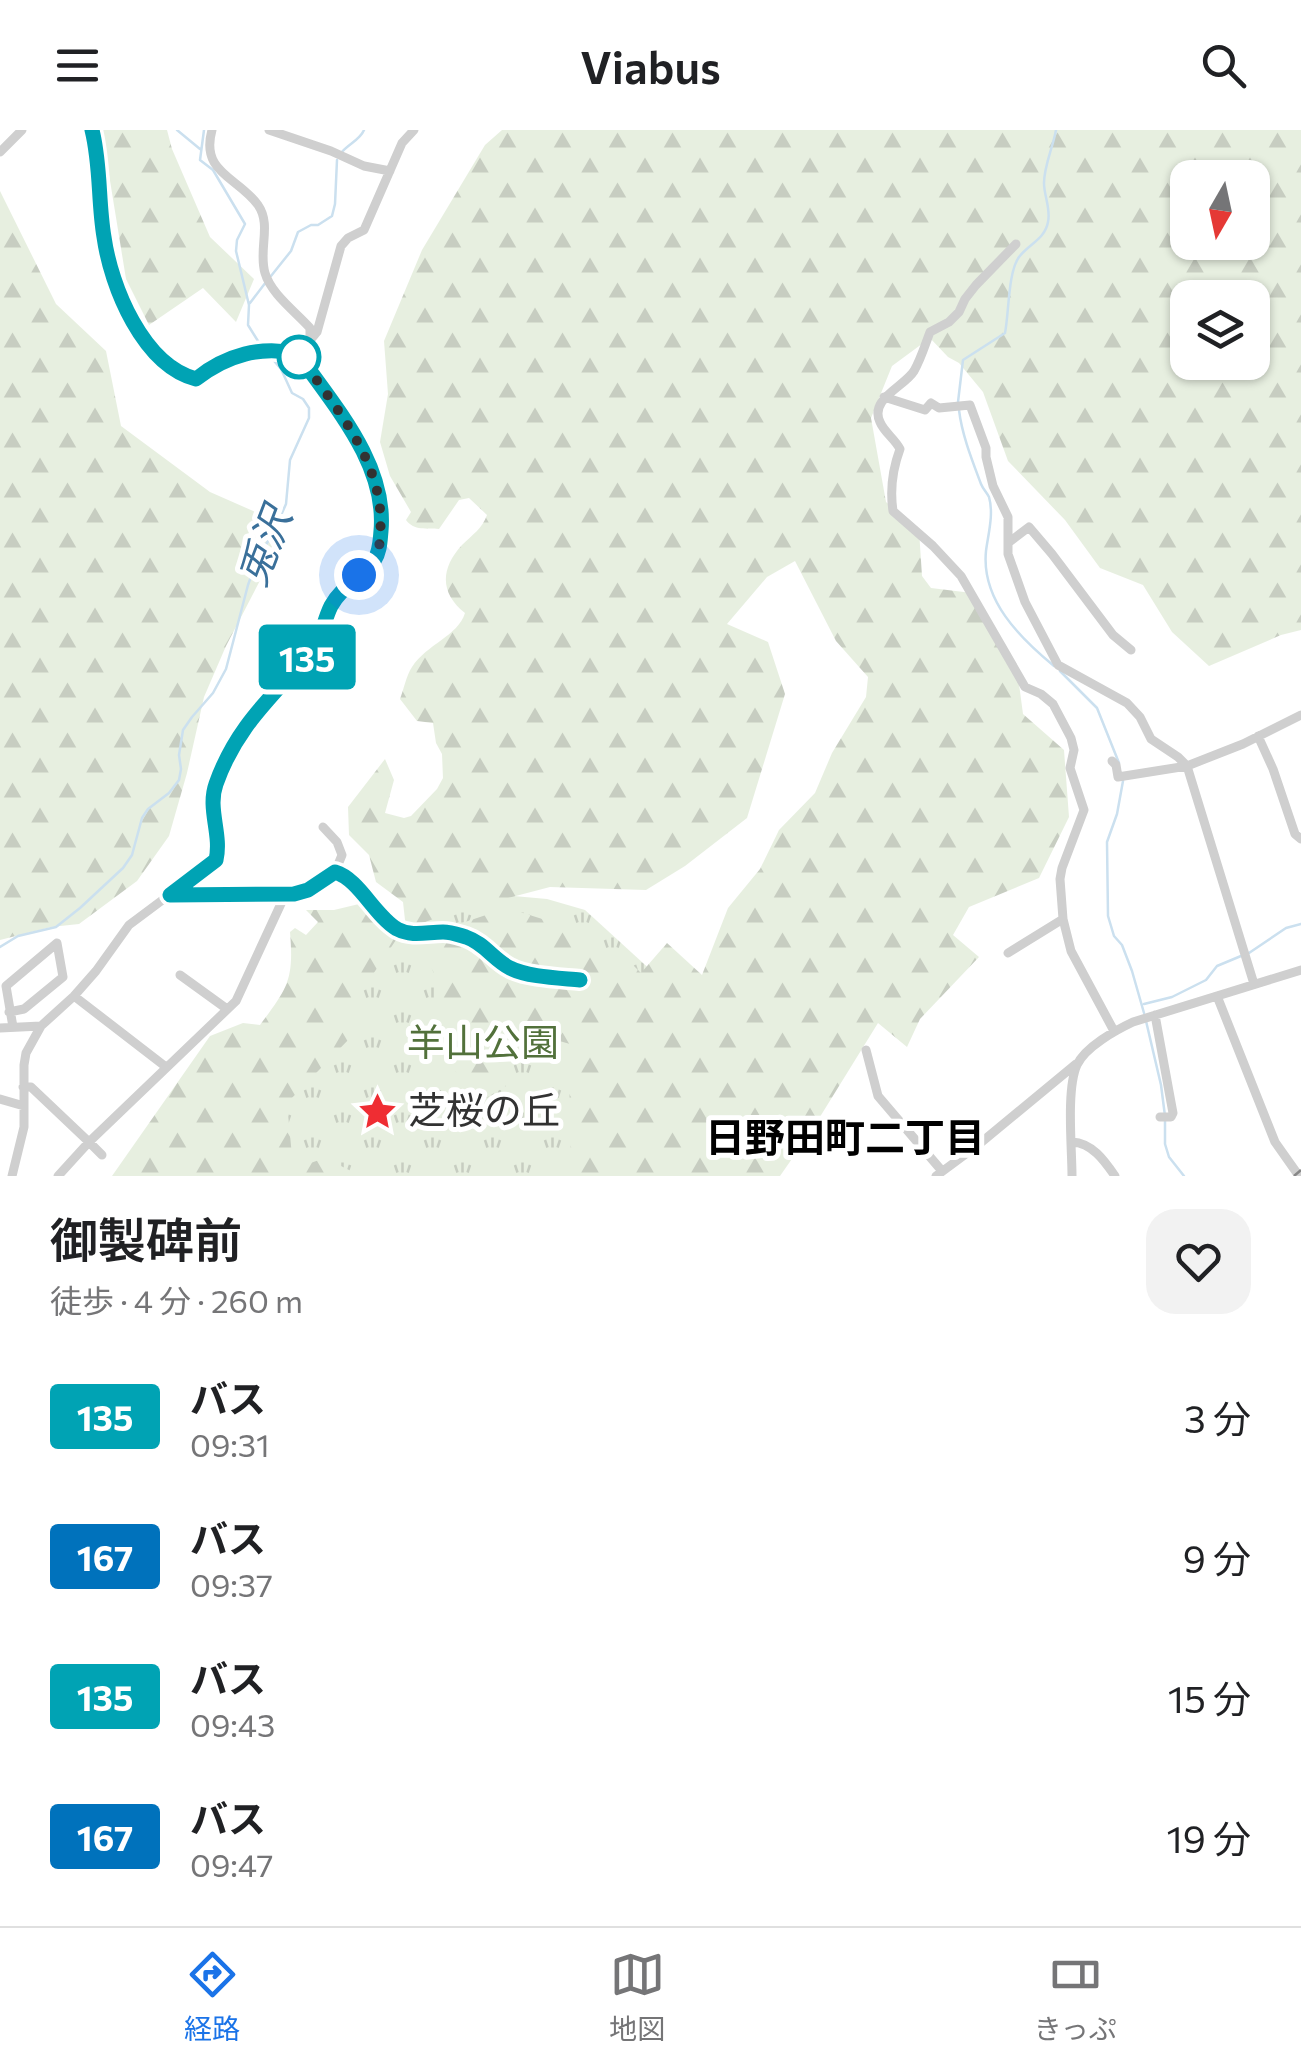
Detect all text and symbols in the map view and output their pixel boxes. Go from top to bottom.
icon: menu [50,38,105,93]
text: Viabus [580,38,721,93]
icon: search [1196,38,1251,93]
north arrow [1170,160,1270,260]
map controls [1170,160,1270,380]
button: layers [1170,280,1270,380]
unlabelled marker [278,336,320,378]
water label: 兎沢 [225,495,302,592]
your location [334,550,384,600]
line badge: 135 [250,624,364,690]
text: 135 [279,636,335,679]
park label: 羊山公園 [407,1017,559,1064]
place label: 芝桜の丘 [408,1085,560,1132]
place icon: 芝桜の丘 [357,1090,399,1132]
district label: 日野田町二丁目 [705,1111,985,1160]
text: 御製碑前 [50,1209,242,1268]
button: heart [1146,1209,1251,1314]
text: 徒歩 · 4 分 · 260 m [50,1280,303,1320]
text: バス [190,1374,266,1421]
text: 3 分 [1184,1394,1251,1441]
text: 135 [77,1395,133,1438]
text: 09:31 [190,1424,270,1464]
text: バス [190,1514,266,1561]
text: 9 分 [1183,1534,1251,1581]
text: 167 [77,1535,133,1578]
text: 09:37 [190,1564,273,1604]
text: バス [190,1654,266,1701]
text: 15 分 [1168,1674,1251,1721]
text: 135 [77,1675,133,1718]
text: 09:43 [190,1704,275,1744]
text: バス [190,1794,266,1841]
text: 19 分 [1166,1814,1251,1861]
text: 167 [77,1815,133,1858]
text: 09:47 [190,1844,273,1884]
tab: 経路 [184,1947,240,2047]
tab: 地図 [609,1947,665,2047]
tab: きっぷ [1034,1947,1117,2047]

